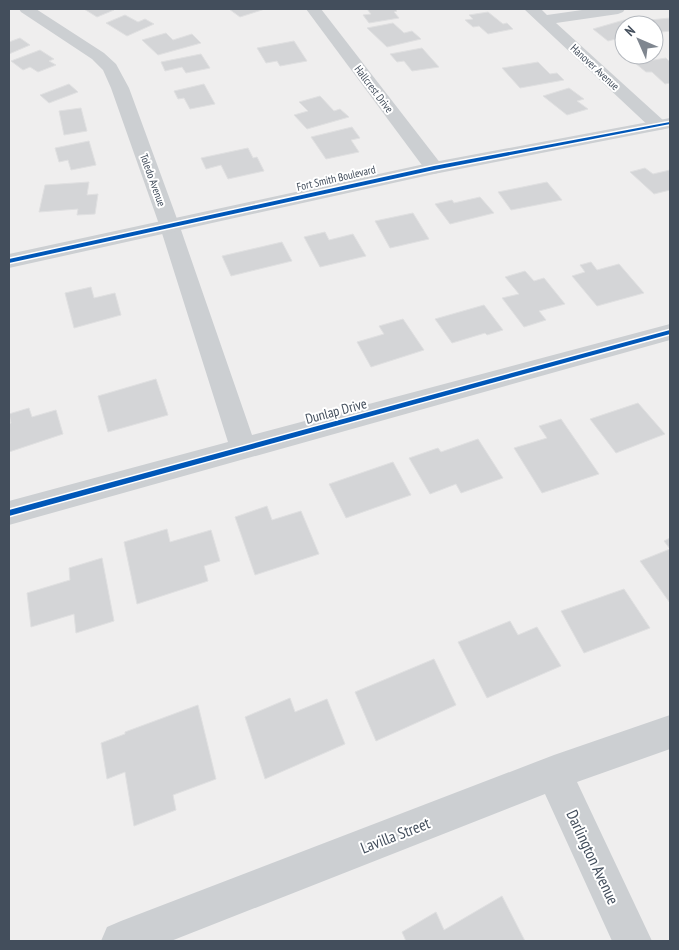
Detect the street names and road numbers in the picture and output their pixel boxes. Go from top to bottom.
street label: Hanover Avenue [568,41,623,93]
street label: Hallcrest Drive [352,62,397,116]
street label: Toledo Avenue [137,152,169,209]
street label: Fort Smith Boulevard [295,162,377,194]
street label: Dunlap Drive [303,394,369,428]
street label: Darlington Avenue [562,807,624,907]
street label: Lavilla Street [357,812,433,857]

